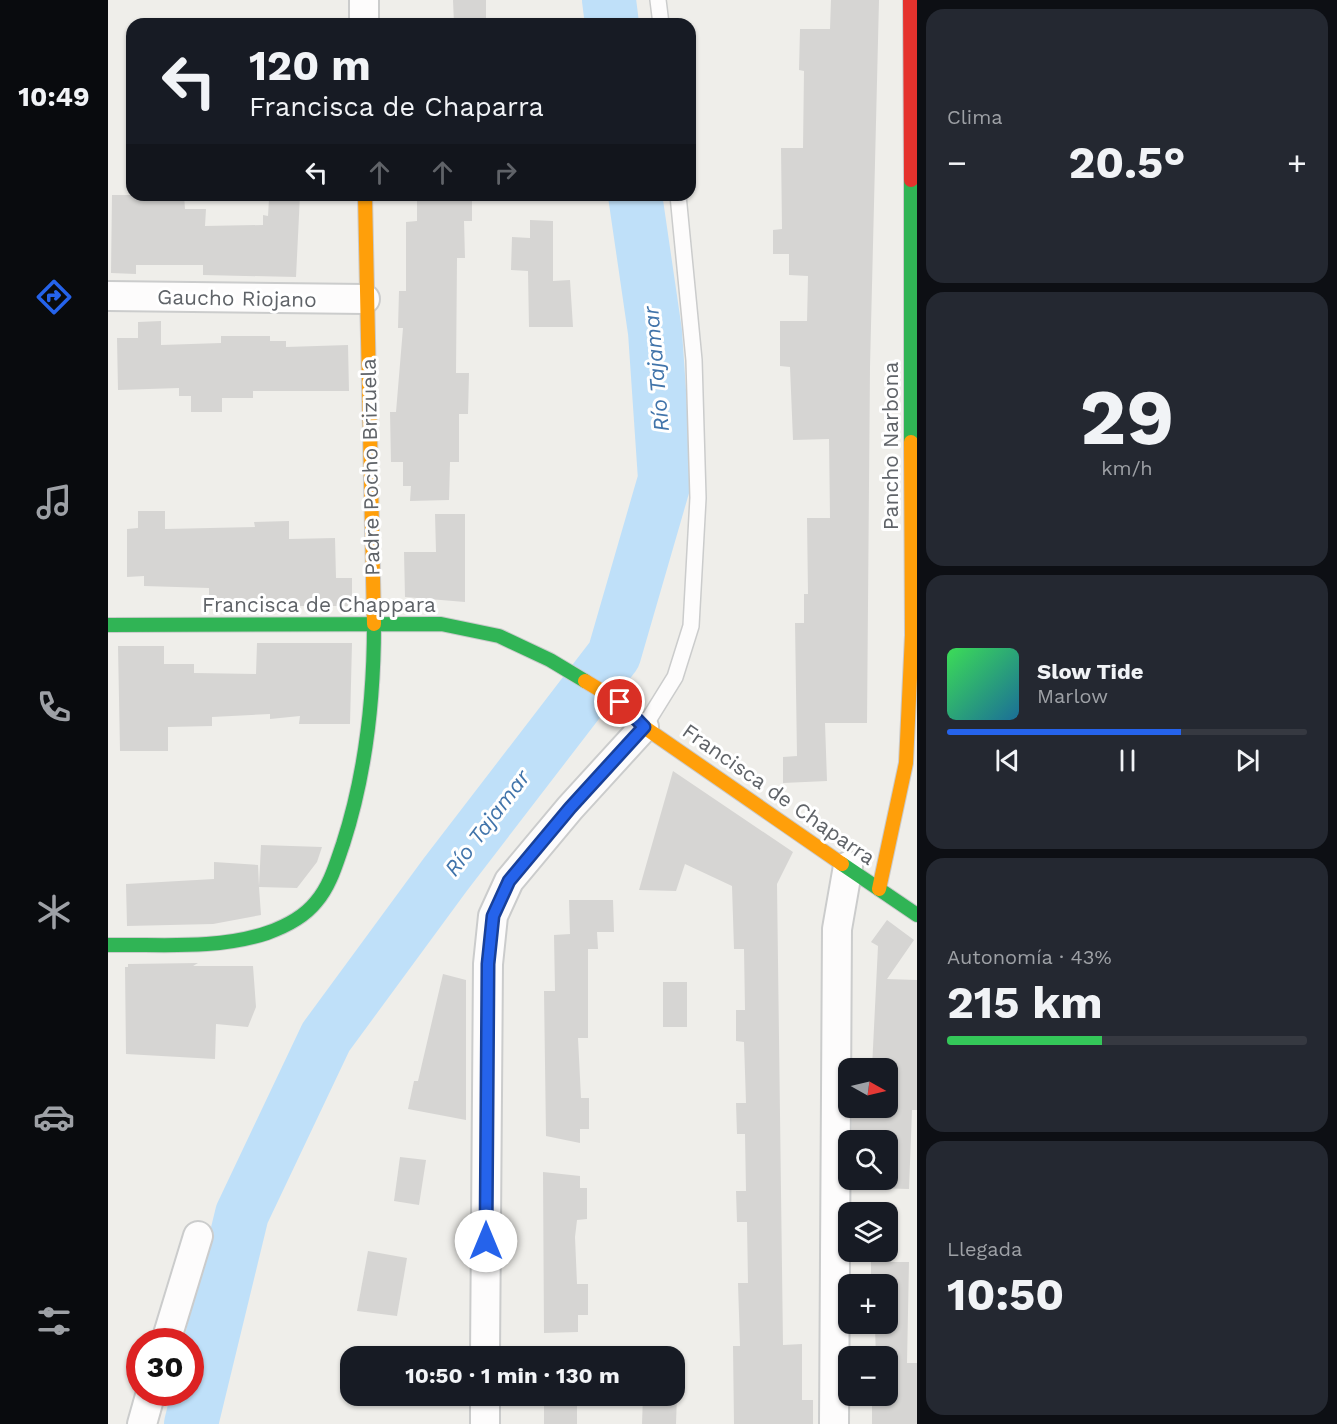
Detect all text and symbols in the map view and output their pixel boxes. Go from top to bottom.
text: 120 m [249,41,371,90]
icon: left [150,42,228,120]
text: 10:49 [18,81,90,113]
text: Francisca de Chaparra [249,91,544,123]
text: Clima [947,105,1003,129]
text: 20.5° [1069,136,1185,189]
text: − [947,143,967,182]
text: + [1287,143,1307,182]
icon: left [300,156,333,189]
icon: ahead [363,156,396,189]
icon: ahead [426,156,459,189]
icon: right [489,156,522,189]
icon: directions [33,276,75,318]
street label: Gaucho Riojano [157,284,317,312]
water label: Río Tajamar [638,304,674,433]
street label: Padre Pocho Brizuela [356,358,384,576]
street label: Pancho Narbona [878,362,903,530]
text: 29 [1080,371,1174,463]
text: km/h [1101,456,1153,480]
icon: music [33,481,75,523]
street label: Francisca de Chappara [202,592,436,617]
text: Slow Tide [1037,659,1144,684]
pin [594,676,645,727]
text: Marlow [1037,684,1108,708]
icon: arrive [603,685,636,718]
icon: phone [33,686,75,728]
street label: Francisca de Chaparra [678,718,880,870]
icon: previous [991,744,1024,777]
icon: pause [1111,744,1144,777]
icon: next [1231,744,1264,777]
water label: Río Tajamar [439,764,536,881]
icon: climate [33,891,75,933]
text: Autonomía · 43% [947,945,1112,969]
text: 215 km [947,976,1103,1029]
north arrow [838,1058,898,1118]
map controls [838,1058,898,1406]
icon: car [33,1096,75,1138]
button: search [838,1130,898,1190]
button: layers [838,1202,898,1262]
position arrow [454,1209,518,1273]
text: Llegada [947,1237,1022,1261]
text: 10:50 [947,1268,1064,1321]
button: + [838,1274,898,1334]
icon: filters [33,1300,75,1342]
speed limit sign: 30 [126,1328,204,1406]
button: − [838,1346,898,1406]
text: 10:50 · 1 min · 130 m [405,1363,620,1388]

